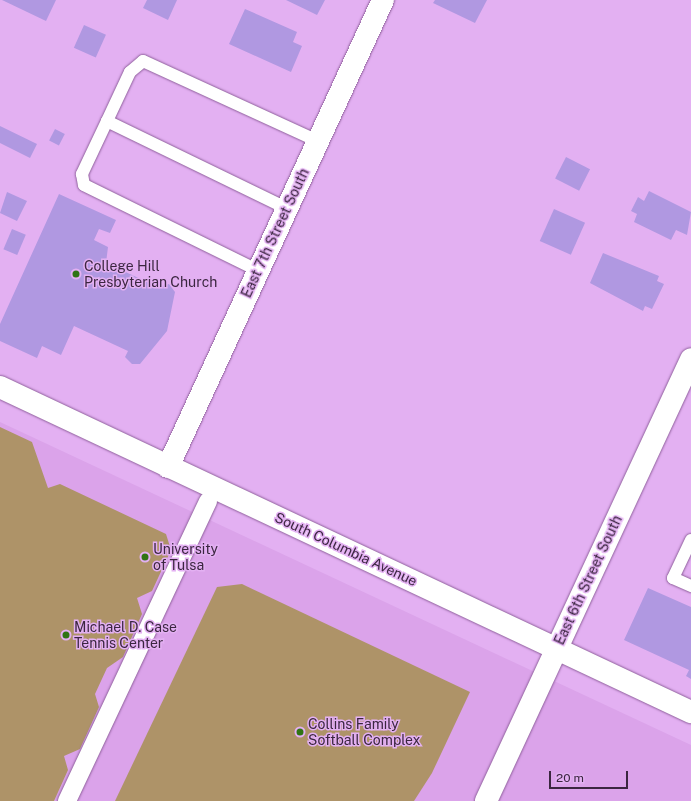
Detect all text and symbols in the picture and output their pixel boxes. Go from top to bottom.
street label: East 7th Street South [238,166,312,300]
place label: College Hill Presbyterian Church [84,258,217,290]
marker: College Hill Presbyterian Church [71,269,81,279]
street label: South Columbia Avenue [272,509,420,589]
street label: East 6th Street South [551,513,625,647]
place label: University of Tulsa [153,541,218,574]
marker: University of Tulsa [140,552,150,562]
place label: Michael D. Case Tennis Center [74,619,177,652]
marker: Michael D. Case Tennis Center [61,630,71,640]
place label: Collins Family Softball Complex [308,716,420,748]
marker: Collins Family Softball Complex [295,727,305,737]
scale bar [551,763,630,789]
text: 20 m [556,771,584,785]

